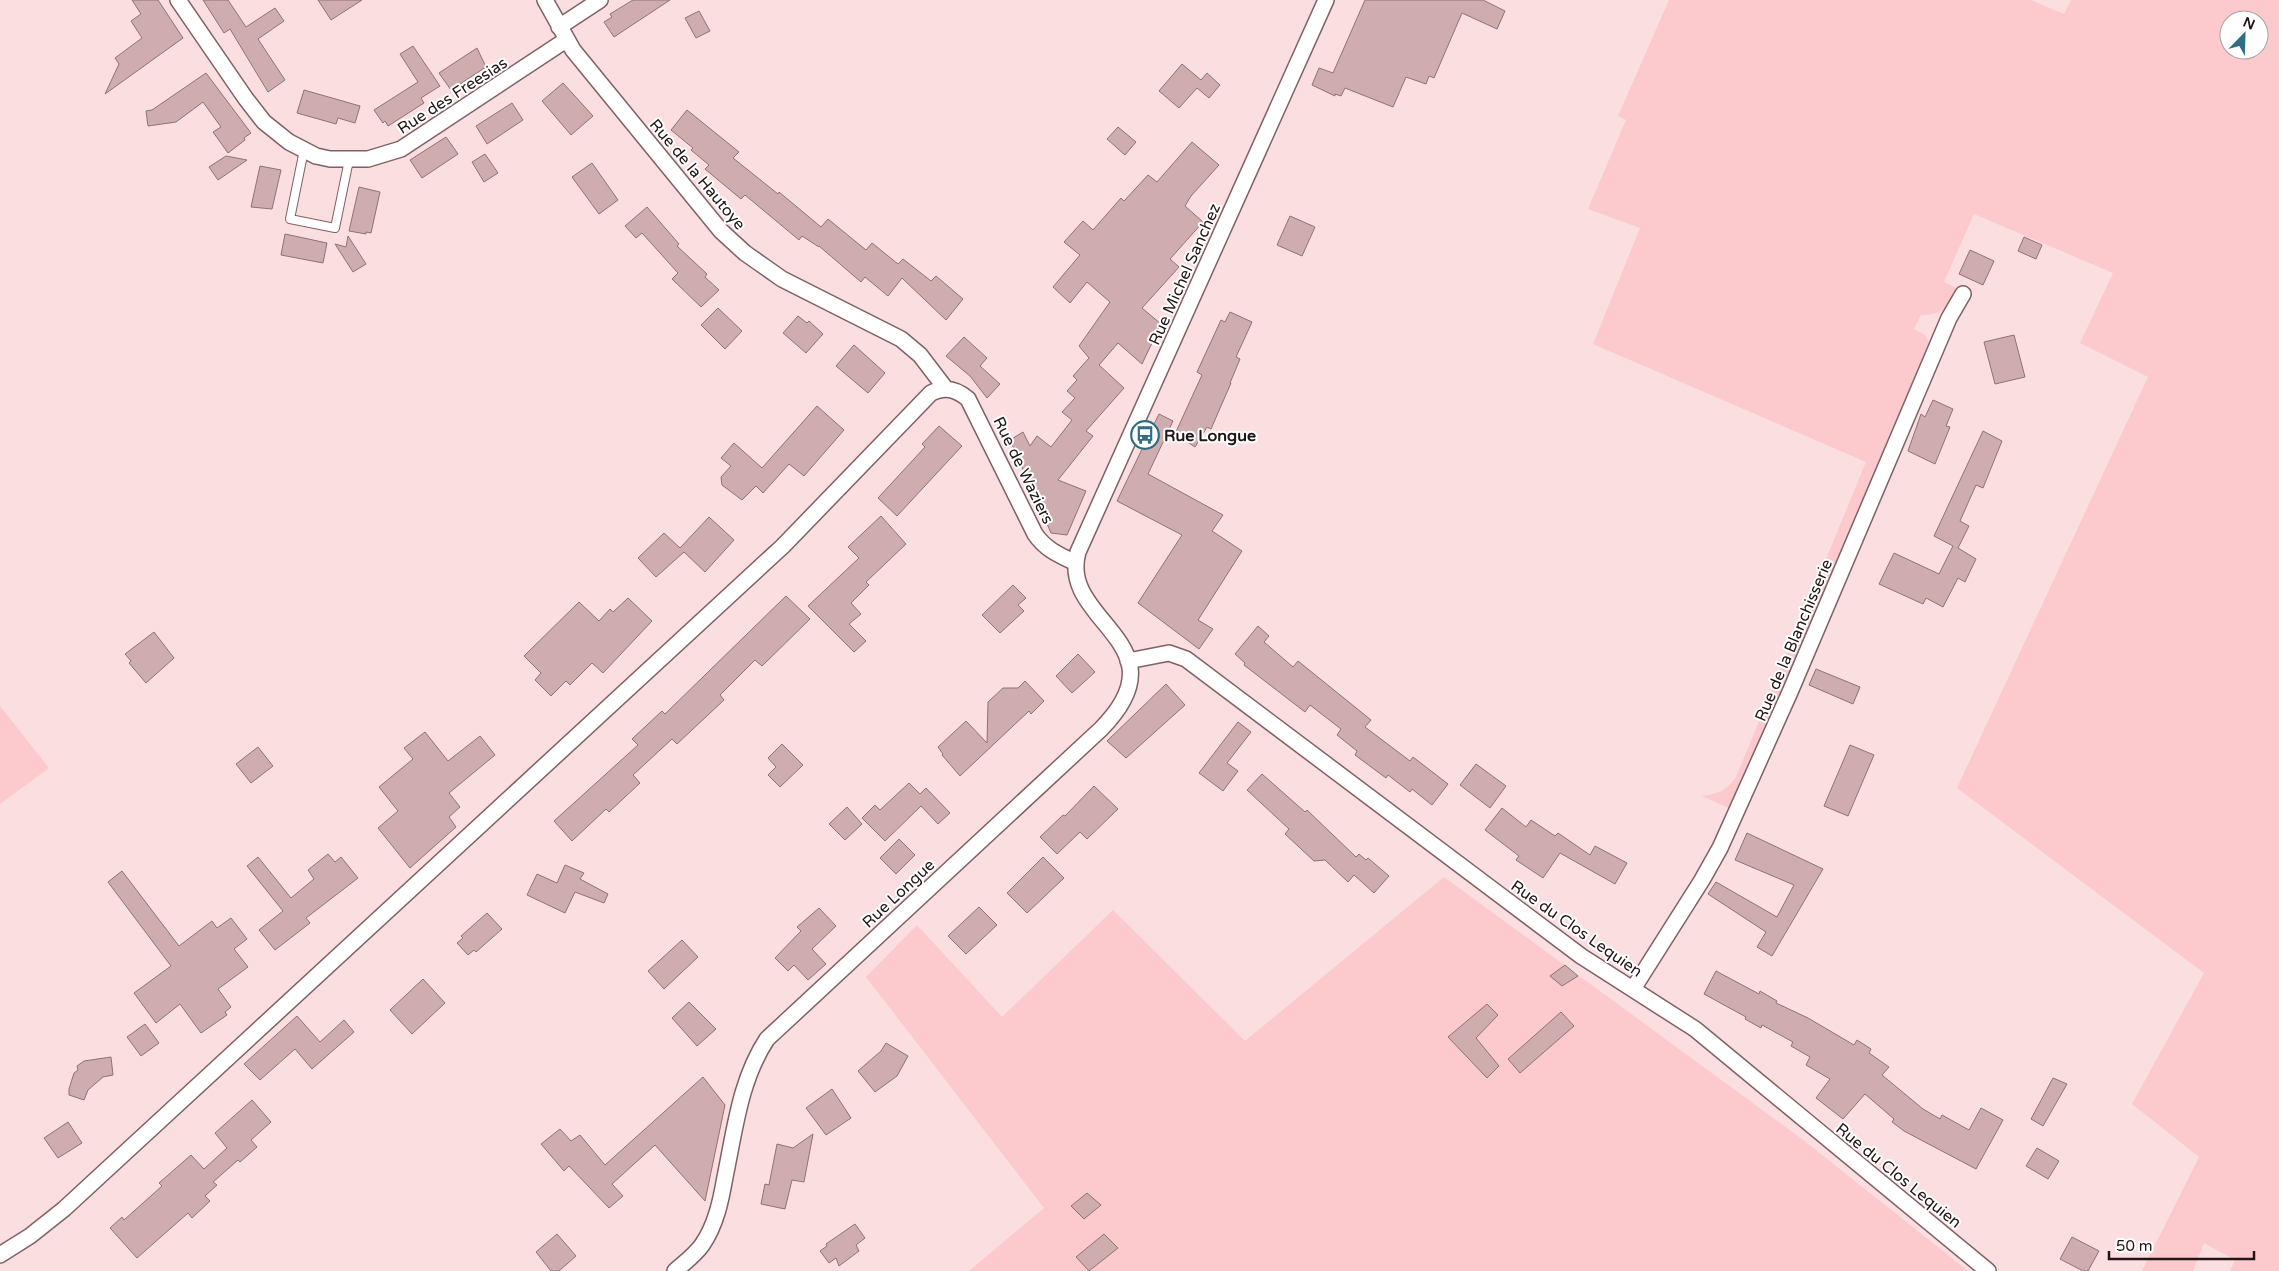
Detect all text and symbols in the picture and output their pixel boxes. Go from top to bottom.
north arrow [2219,10,2269,60]
text: N [2240,13,2257,34]
street label: Rue des Freesias [394,53,511,139]
street label: Rue de la Hautoye [645,115,749,234]
street label: Rue Michel Sanchez [1145,200,1225,348]
street label: Rue de Waziers [988,413,1058,527]
bus stop icon: Rue Longue [1130,420,1160,450]
place label: Rue Longue [1164,426,1256,446]
street label: Rue de la Blanchisserie [1751,556,1837,725]
street label: Rue Longue [858,855,939,932]
street label: Rue du Clos Lequien [1507,876,1646,982]
street label: Rue du Clos Lequien [1831,1119,1965,1233]
scale bar [2109,1228,2254,1260]
text: 50 m [2116,1237,2153,1255]

